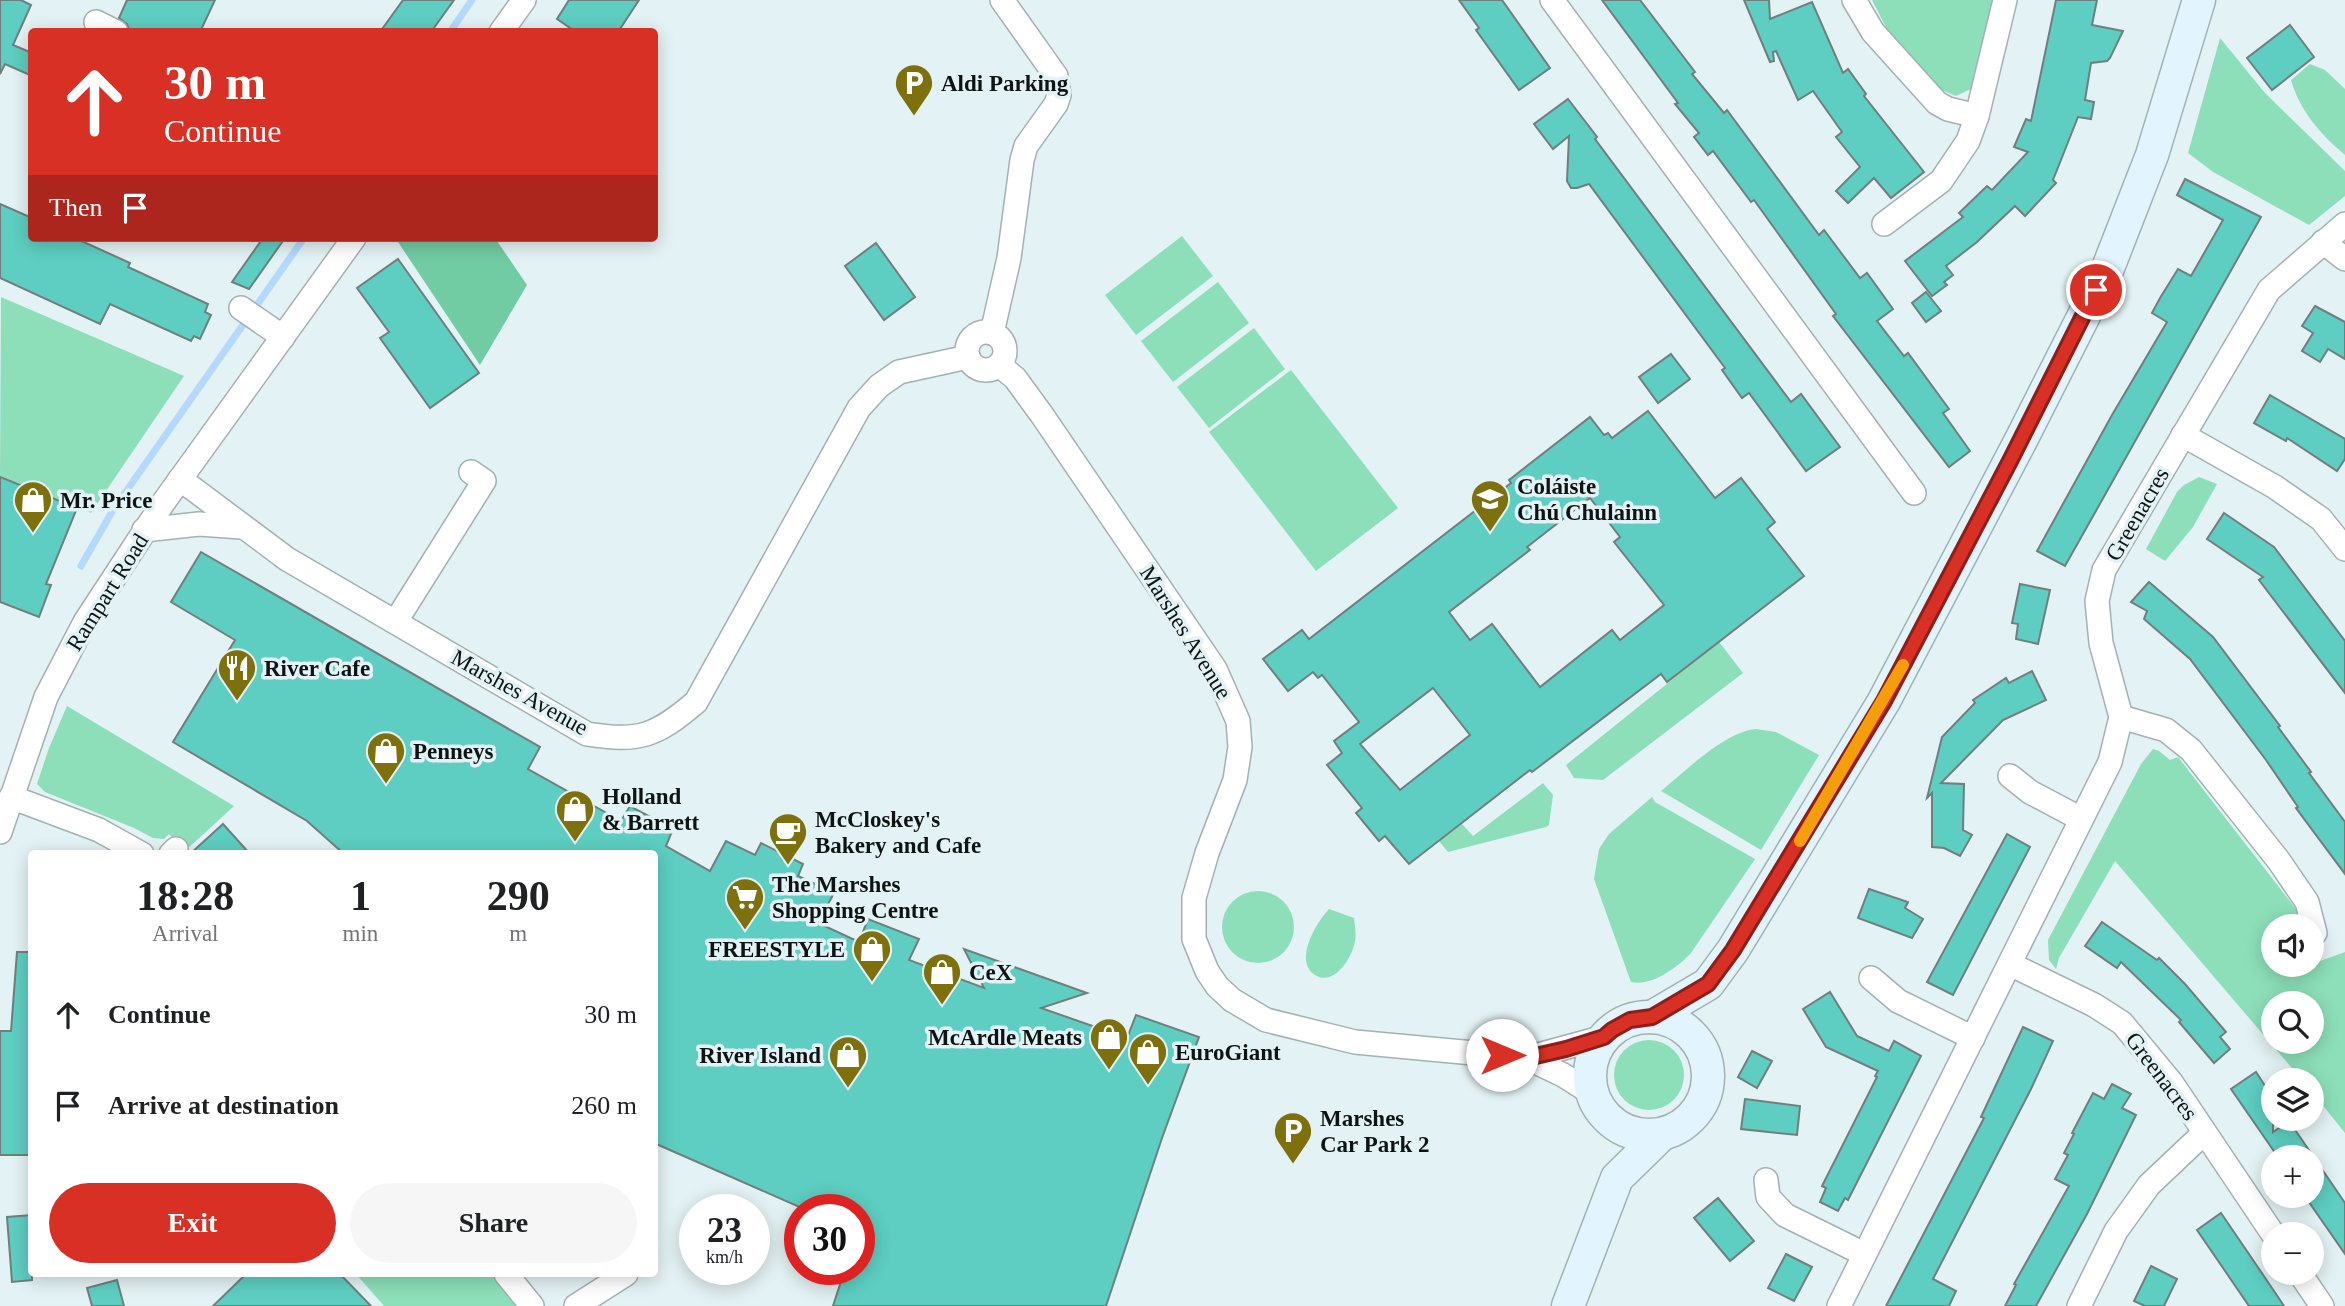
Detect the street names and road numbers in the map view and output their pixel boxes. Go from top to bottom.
street label: Greenacres [2101,463,2174,565]
street label: Rampart Road [61,529,154,655]
street label: Marshes Avenue [1135,561,1237,703]
street label: Marshes Avenue [447,645,592,740]
street label: Greenacres [2120,1027,2203,1125]

